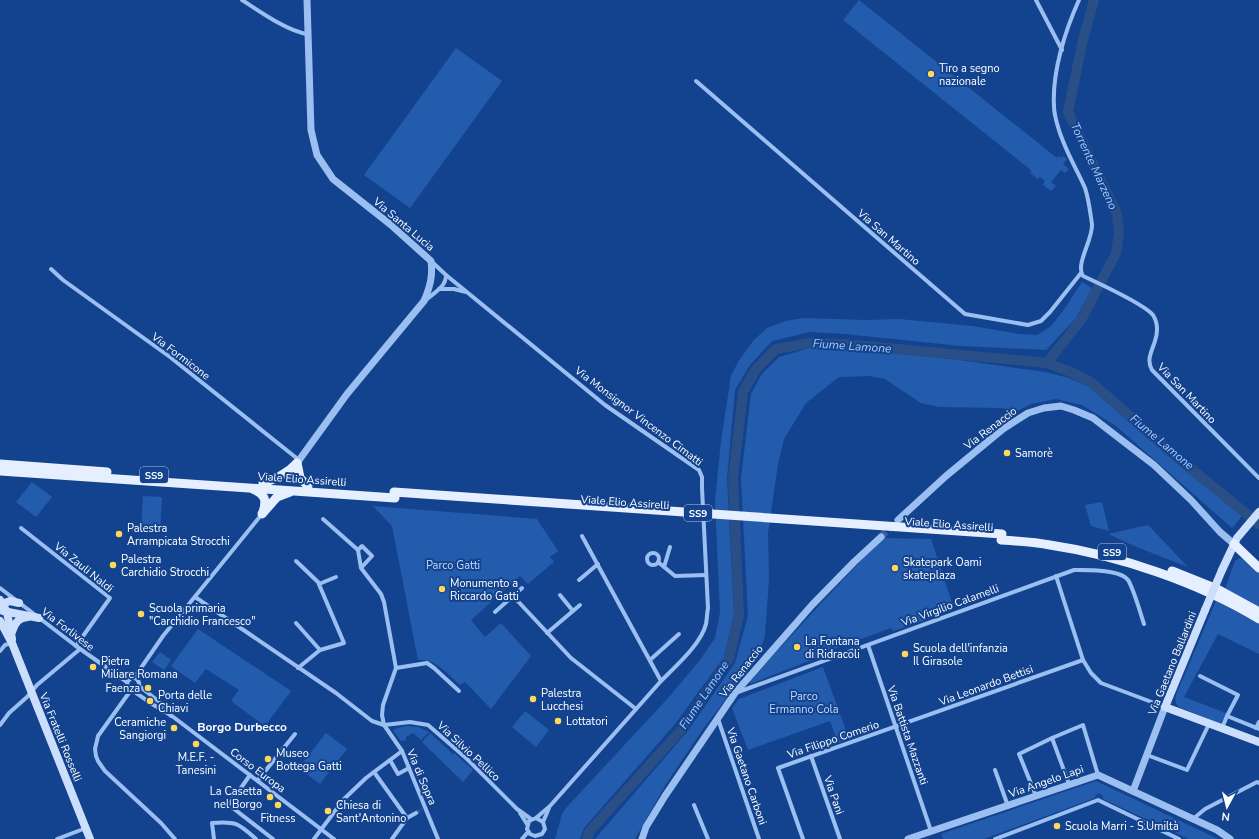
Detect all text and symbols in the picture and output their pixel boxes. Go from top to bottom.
place label: Tiro a segno nazionale [939,61,1000,89]
marker: Tiro a segno nazionale [926,69,936,79]
water label: Torrente Marzeno [1067,120,1121,213]
street label: Via Santa Lucia [369,194,438,255]
street label: Via San Martino [853,205,923,269]
street label: Via Formicone [148,329,213,383]
water label: Fiume Lamone [812,335,892,357]
street label: Via San Martino [1153,359,1219,427]
street label: Via Monsignor Vincenzo Cimatti [571,363,706,470]
street label: Via Renaccio [960,404,1020,454]
water label: Fiume Lamone [1127,411,1198,474]
place label: Samorè [1015,446,1053,461]
marker: Samorè [1002,448,1012,458]
road number: SS9 [140,467,168,483]
street label: Viale Elio Assirelli [256,469,347,490]
street label: Viale Elio Assirelli [579,492,670,513]
road number: SS9 [684,505,712,521]
street label: Viale Elio Assirelli [903,514,994,535]
place label: Palestra Arrampicata Strocchi [127,521,230,549]
marker: Palestra Arrampicata Strocchi [114,529,124,539]
street label: Via Zauli Naldi [50,538,116,596]
road number: SS9 [1098,544,1126,560]
place label: Palestra Carchidio Strocchi [121,552,209,580]
place label: Skatepark Oami skateplaza [903,555,981,583]
park label: Parco Gatti [426,558,480,573]
marker: Palestra Carchidio Strocchi [108,560,118,570]
marker: Skatepark Oami skateplaza [890,563,900,573]
place label: Monumento a Riccardo Gatti [450,576,519,604]
street label: Via Virgilio Calamelli [898,581,1001,630]
marker: Monumento a Riccardo Gatti [437,584,447,594]
place label: Scuola primaria "Carchidio Francesco" [149,601,255,629]
street label: Via Forlivese [37,604,98,654]
marker: Scuola primaria "Carchidio Francesco" [136,609,146,619]
street label: Via Gaetano Ballardini [1144,609,1200,718]
place label: La Fontana di Ridracoli [805,634,860,662]
place label: Scuola dell'infanzia Il Girasole [913,641,1008,669]
street label: Via Renaccio [716,642,767,701]
marker: La Fontana di Ridracoli [792,642,802,652]
marker: Scuola dell'infanzia Il Girasole [900,649,910,659]
place label: Pietra Miliare Romana [101,654,178,682]
water label: Fiume Lamone [675,657,733,732]
street label: Via Leonardo Bettisi [936,661,1035,710]
marker: Pietra Miliare Romana [88,662,98,672]
place label: Faenza [105,681,140,696]
marker: Faenza [143,683,153,693]
street label: Via Battista Mazzanti [883,683,932,787]
place label: Palestra Lucchesi [541,686,583,714]
place label: Porta delle Chiavi [158,688,212,716]
street label: Via Fratelli Rosselli [35,689,85,784]
park label: Parco Ermanno Cola [769,689,839,717]
marker: Palestra Lucchesi [528,694,538,704]
marker: Porta delle Chiavi [145,696,155,706]
place label: Lottatori [566,714,608,729]
place label: Ceramiche Sangiorgi [114,715,166,743]
marker: Lottatori [553,716,563,726]
street label: Via Filippo Comerio [784,717,881,763]
street label: Via Silvio Pellico [433,718,503,785]
district label: Borgo Durbecco [197,719,287,735]
marker: Ceramiche Sangiorgi [169,723,179,733]
street label: Via Gaetano Carboni [723,725,770,827]
marker: M.E.F. - Tanesini [191,739,201,749]
street label: Corso Europa [227,745,289,796]
place label: Museo Bottega Gatti [276,746,342,774]
street label: Via di Sopra [403,746,440,808]
place label: M.E.F. - Tanesini [176,750,216,778]
marker: Museo Bottega Gatti [263,754,273,764]
street label: Via Angelo Lapi [1006,762,1086,802]
street label: Via Pani [820,773,847,817]
place label: La Casetta nel Borgo [210,784,262,812]
north arrow [1207,787,1247,827]
marker: La Casetta nel Borgo [265,792,275,802]
place label: Chiesa di Sant'Antonino [336,798,406,826]
marker: Fitness [273,800,283,810]
marker: Chiesa di Sant'Antonino [323,806,333,816]
text: N [1221,808,1231,824]
place label: Fitness [260,811,296,826]
place label: Scuola Marri - S.Umiltà [1065,819,1179,834]
marker: Scuola Marri - S.Umiltà [1052,821,1062,831]

